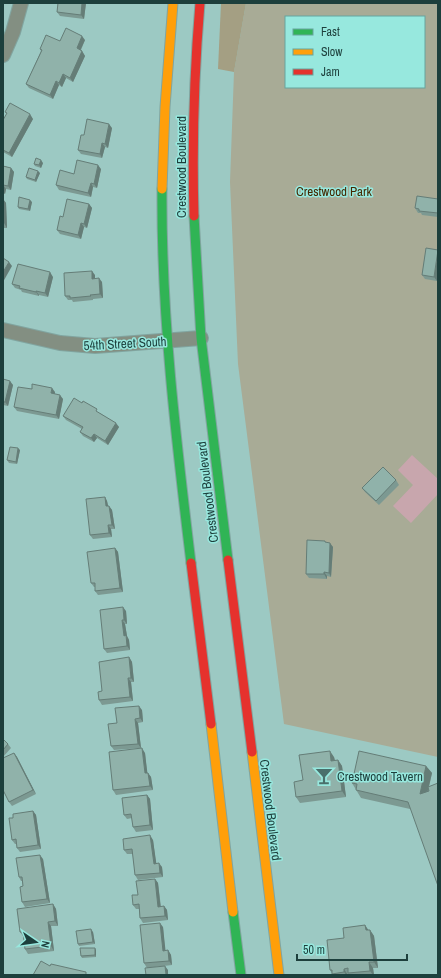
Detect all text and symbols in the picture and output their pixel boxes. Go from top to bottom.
legend [285,16,425,88]
text: Fast [321,24,340,40]
text: Slow [321,44,343,60]
text: Jam [321,64,340,80]
street label: Crestwood Boulevard [173,116,190,218]
park label: Crestwood Park [296,183,373,200]
street label: 54th Street South [83,333,167,354]
street label: Crestwood Boulevard [193,440,222,544]
street label: Crestwood Boulevard [256,758,285,862]
bar icon: Crestwood Tavern [314,766,334,786]
place label: Crestwood Tavern [337,768,423,785]
north arrow [16,922,56,962]
scale bar [297,936,407,962]
text: N [38,940,53,949]
text: 50 m [303,942,325,958]

